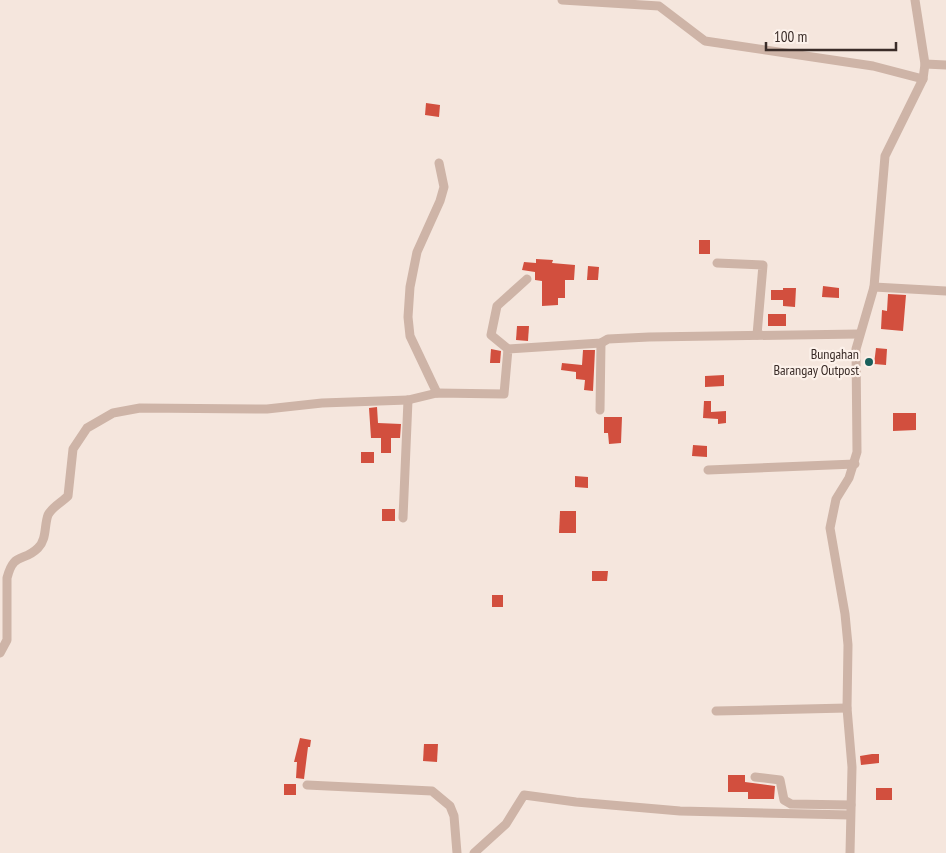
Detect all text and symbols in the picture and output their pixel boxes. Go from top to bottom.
scale bar [766,20,896,52]
text: 100 m [774,27,807,46]
place label: Bungahan Barangay Outpost [773,345,859,379]
marker: Bungahan Barangay Outpost [863,356,875,368]

